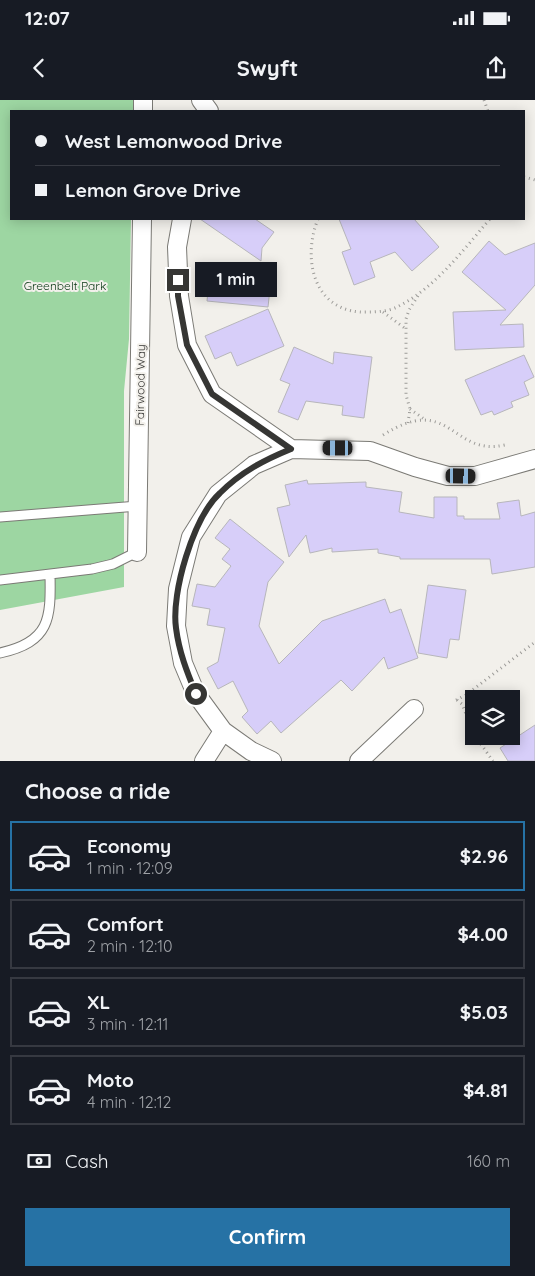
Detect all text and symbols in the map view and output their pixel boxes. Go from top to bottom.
text: 12:07 [25,6,70,30]
icon: back [25,54,53,82]
text: Swyft [237,54,298,82]
icon: share [482,54,510,82]
text: West Lemonwood Drive [65,129,282,153]
text: Lemon Grove Drive [65,178,241,202]
callout: 1 min [196,262,278,298]
route end [167,269,189,291]
text: 1 min [217,269,255,289]
park label: Greenbelt Park [24,278,106,293]
street label: Fairwood Way [132,344,148,426]
car [323,441,353,456]
car [445,468,476,484]
route start [185,683,207,705]
map controls [465,690,520,745]
button: layers [465,690,520,745]
text: Choose a ride [25,777,170,805]
icon: car [27,834,72,879]
text: Economy [87,834,171,858]
text: $2.96 [460,844,508,868]
text: 1 min · 12:09 [87,858,173,878]
icon: car [27,912,72,957]
text: Comfort [87,912,164,936]
text: $4.00 [457,922,508,946]
text: 2 min · 12:10 [87,936,173,956]
icon: car [27,990,72,1035]
text: XL [87,990,110,1014]
text: $5.03 [460,1000,508,1024]
text: 3 min · 12:11 [87,1014,169,1034]
icon: car [27,1068,72,1113]
text: Moto [87,1068,134,1092]
text: $4.81 [463,1078,508,1102]
text: 4 min · 12:12 [87,1092,171,1112]
icon: cash [25,1147,53,1175]
text: Cash [65,1149,109,1173]
text: 160 m [467,1151,510,1171]
button: Confirm [25,1208,510,1266]

